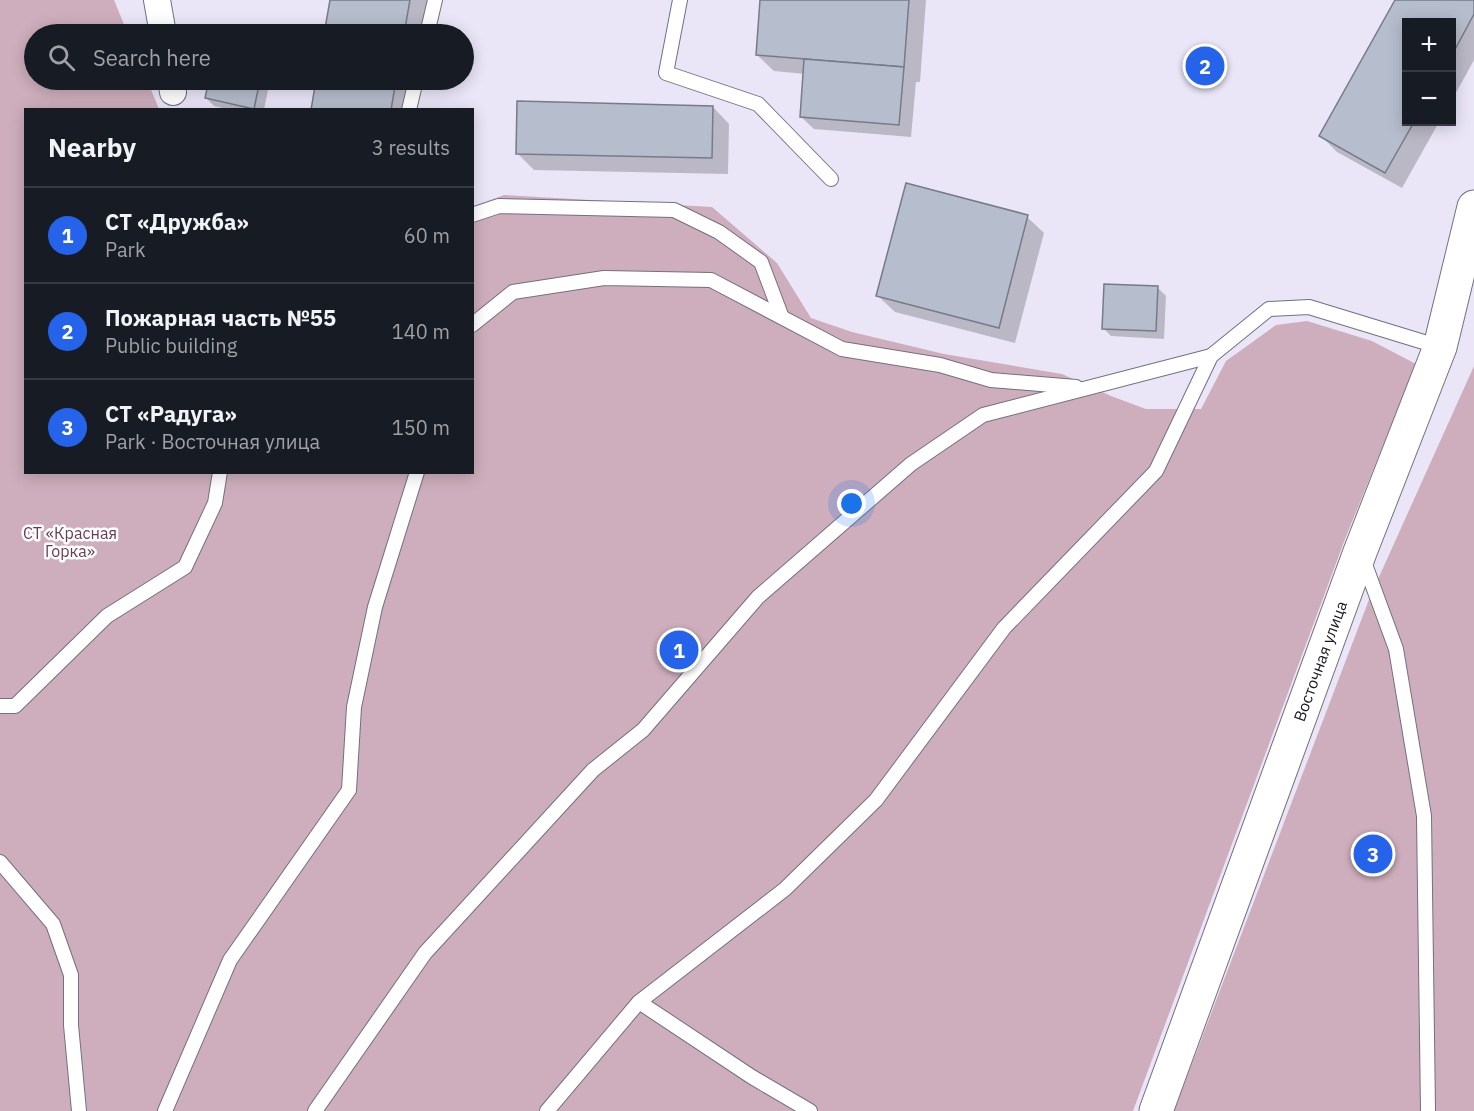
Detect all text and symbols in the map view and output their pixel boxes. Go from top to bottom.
map controls [1402,18,1456,126]
button: + [1402,18,1456,72]
search box [24,24,474,90]
icon: search [45,41,78,74]
text: Search here [93,43,211,72]
pin: 2 [1186,44,1224,88]
button: − [1402,72,1456,126]
text: Nearby [48,130,136,164]
text: 3 results [372,134,450,161]
text: СТ «Дружба» [105,207,249,236]
text: 1 [62,222,74,249]
text: 60 m [404,222,450,249]
text: Park [105,236,145,263]
text: Пожарная часть №55 [105,303,336,332]
text: 2 [62,318,74,345]
text: 140 m [392,318,450,345]
text: Public building [105,332,237,359]
text: СТ «Радуга» [105,399,237,428]
text: 3 [62,414,74,441]
text: 150 m [392,414,450,441]
text: Park · Восточная улица [105,428,320,455]
your location [837,489,866,518]
park label: СТ «Красная Горка» [23,523,117,561]
street label: Восточная улица [1289,597,1351,724]
pin: 1 [660,628,698,672]
pin: 3 [1354,832,1392,876]

